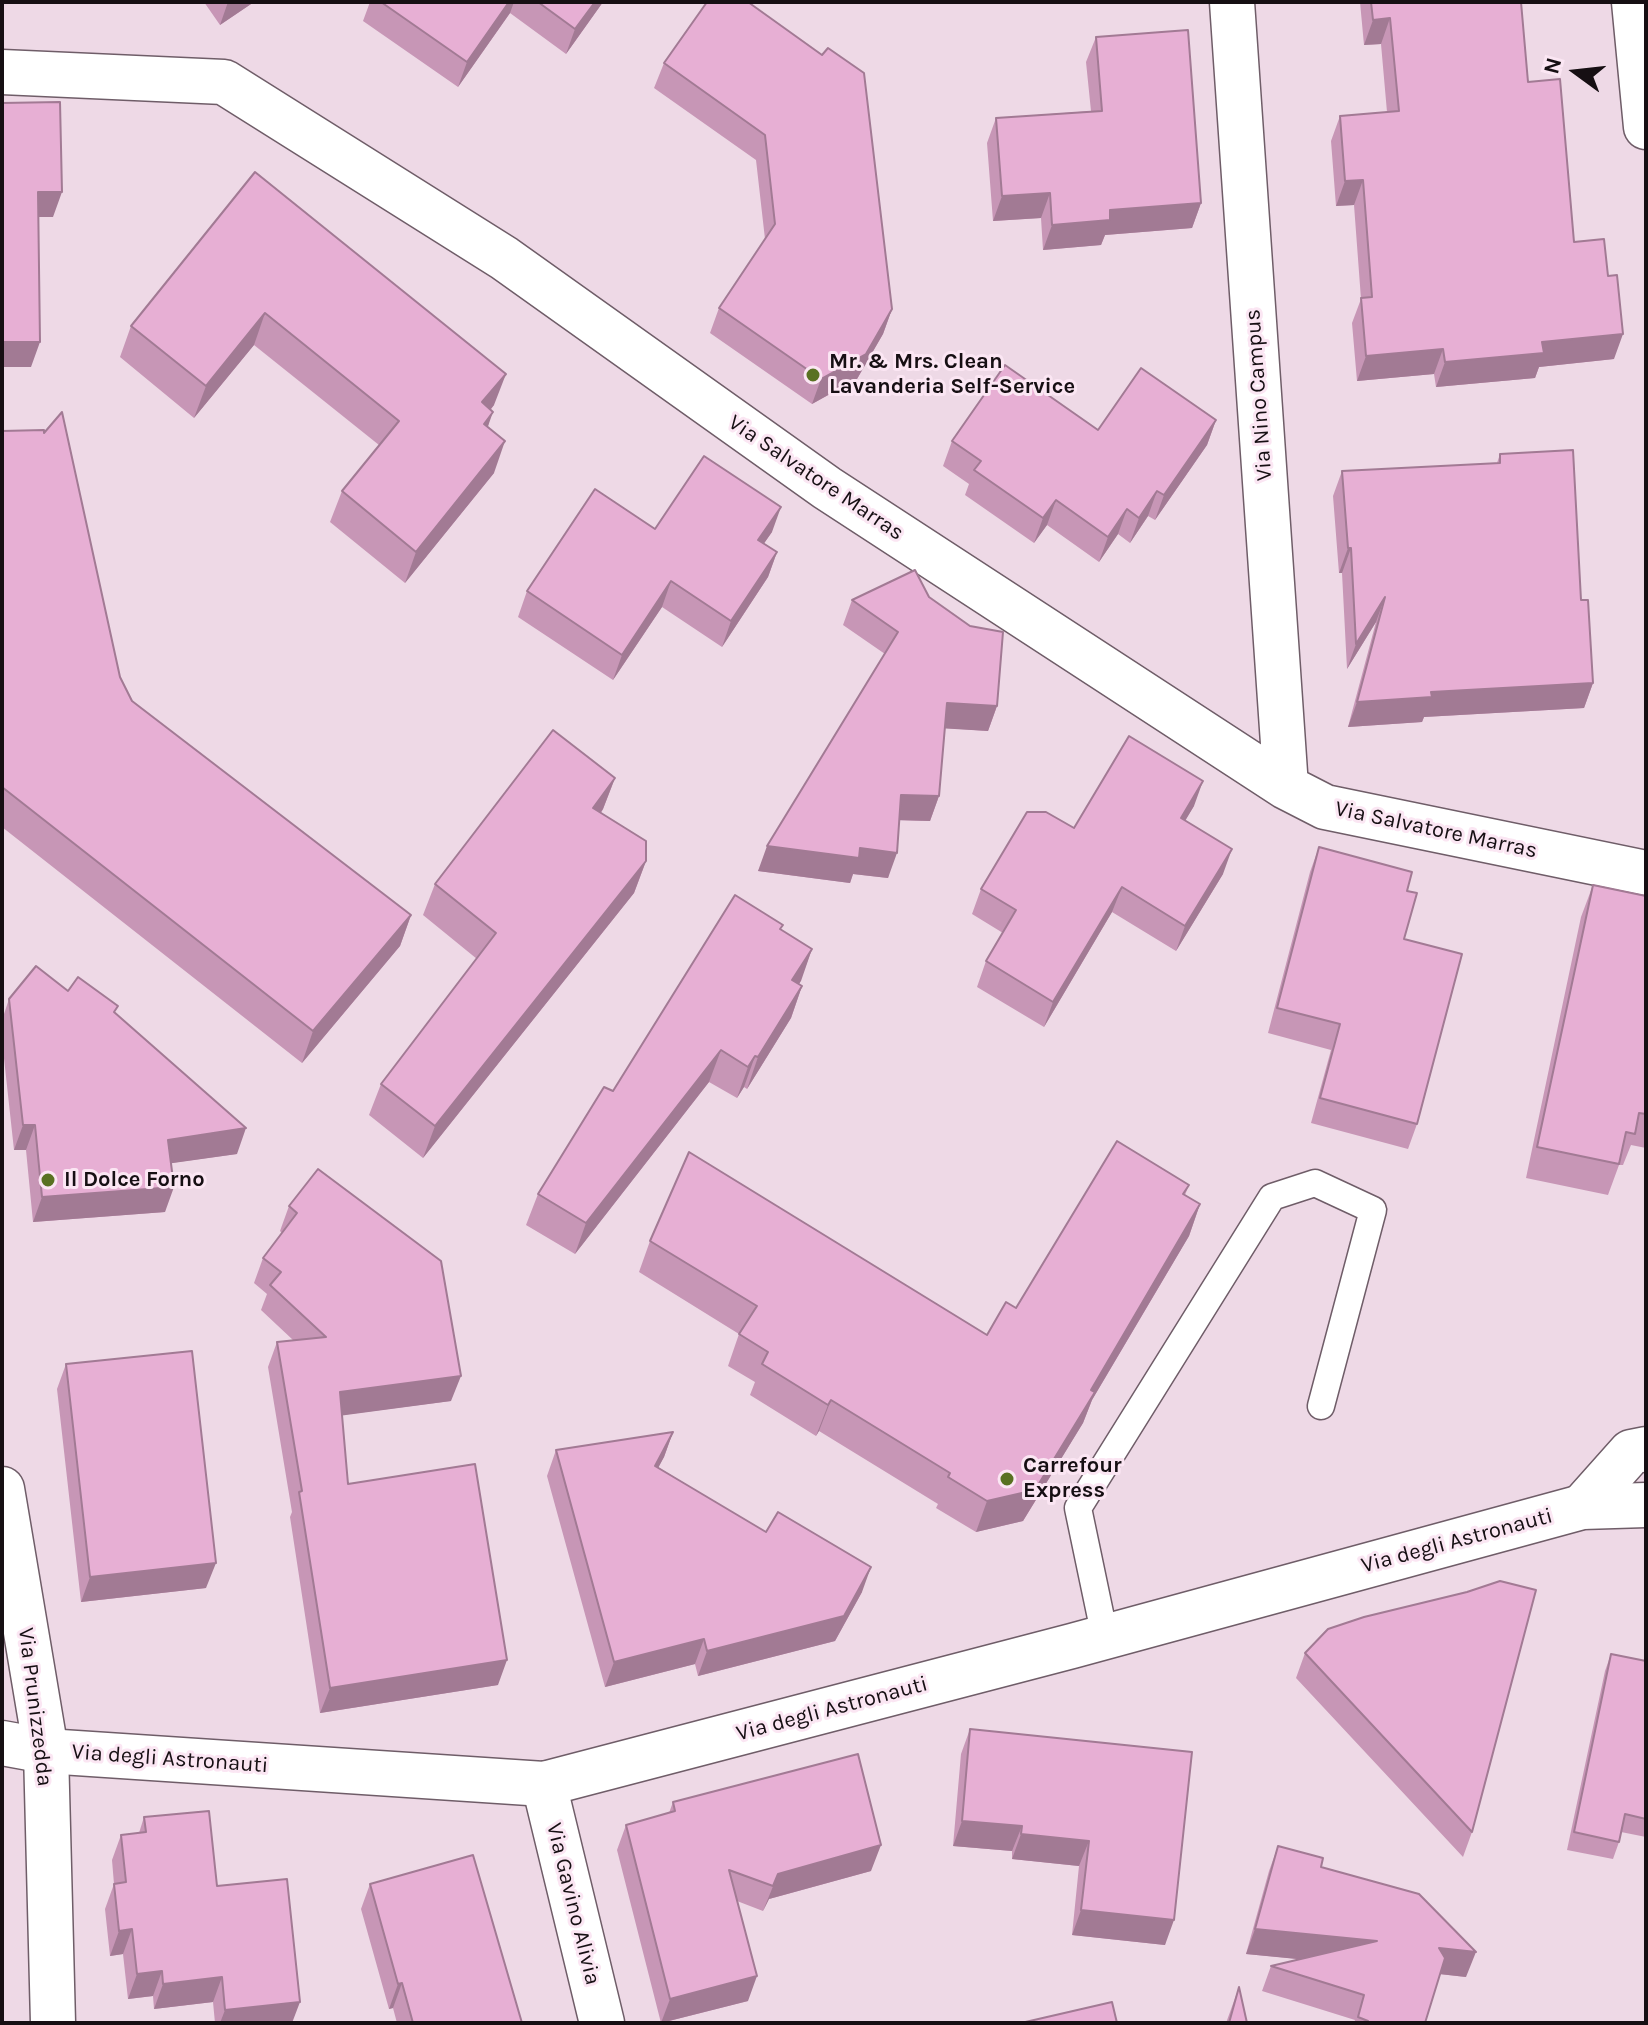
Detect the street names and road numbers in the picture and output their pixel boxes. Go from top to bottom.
street label: Via Nino Campus [1240,308,1278,482]
street label: Via Salvatore Marras [723,409,909,547]
street label: Via Salvatore Marras [1332,796,1540,864]
street label: Via degli Astronauti [1358,1503,1556,1579]
street label: Via Prunizzedda [12,1626,58,1788]
street label: Via degli Astronauti [733,1671,931,1747]
street label: Via degli Astronauti [71,1739,269,1779]
street label: Via Gavino Alivia [540,1820,606,1988]

